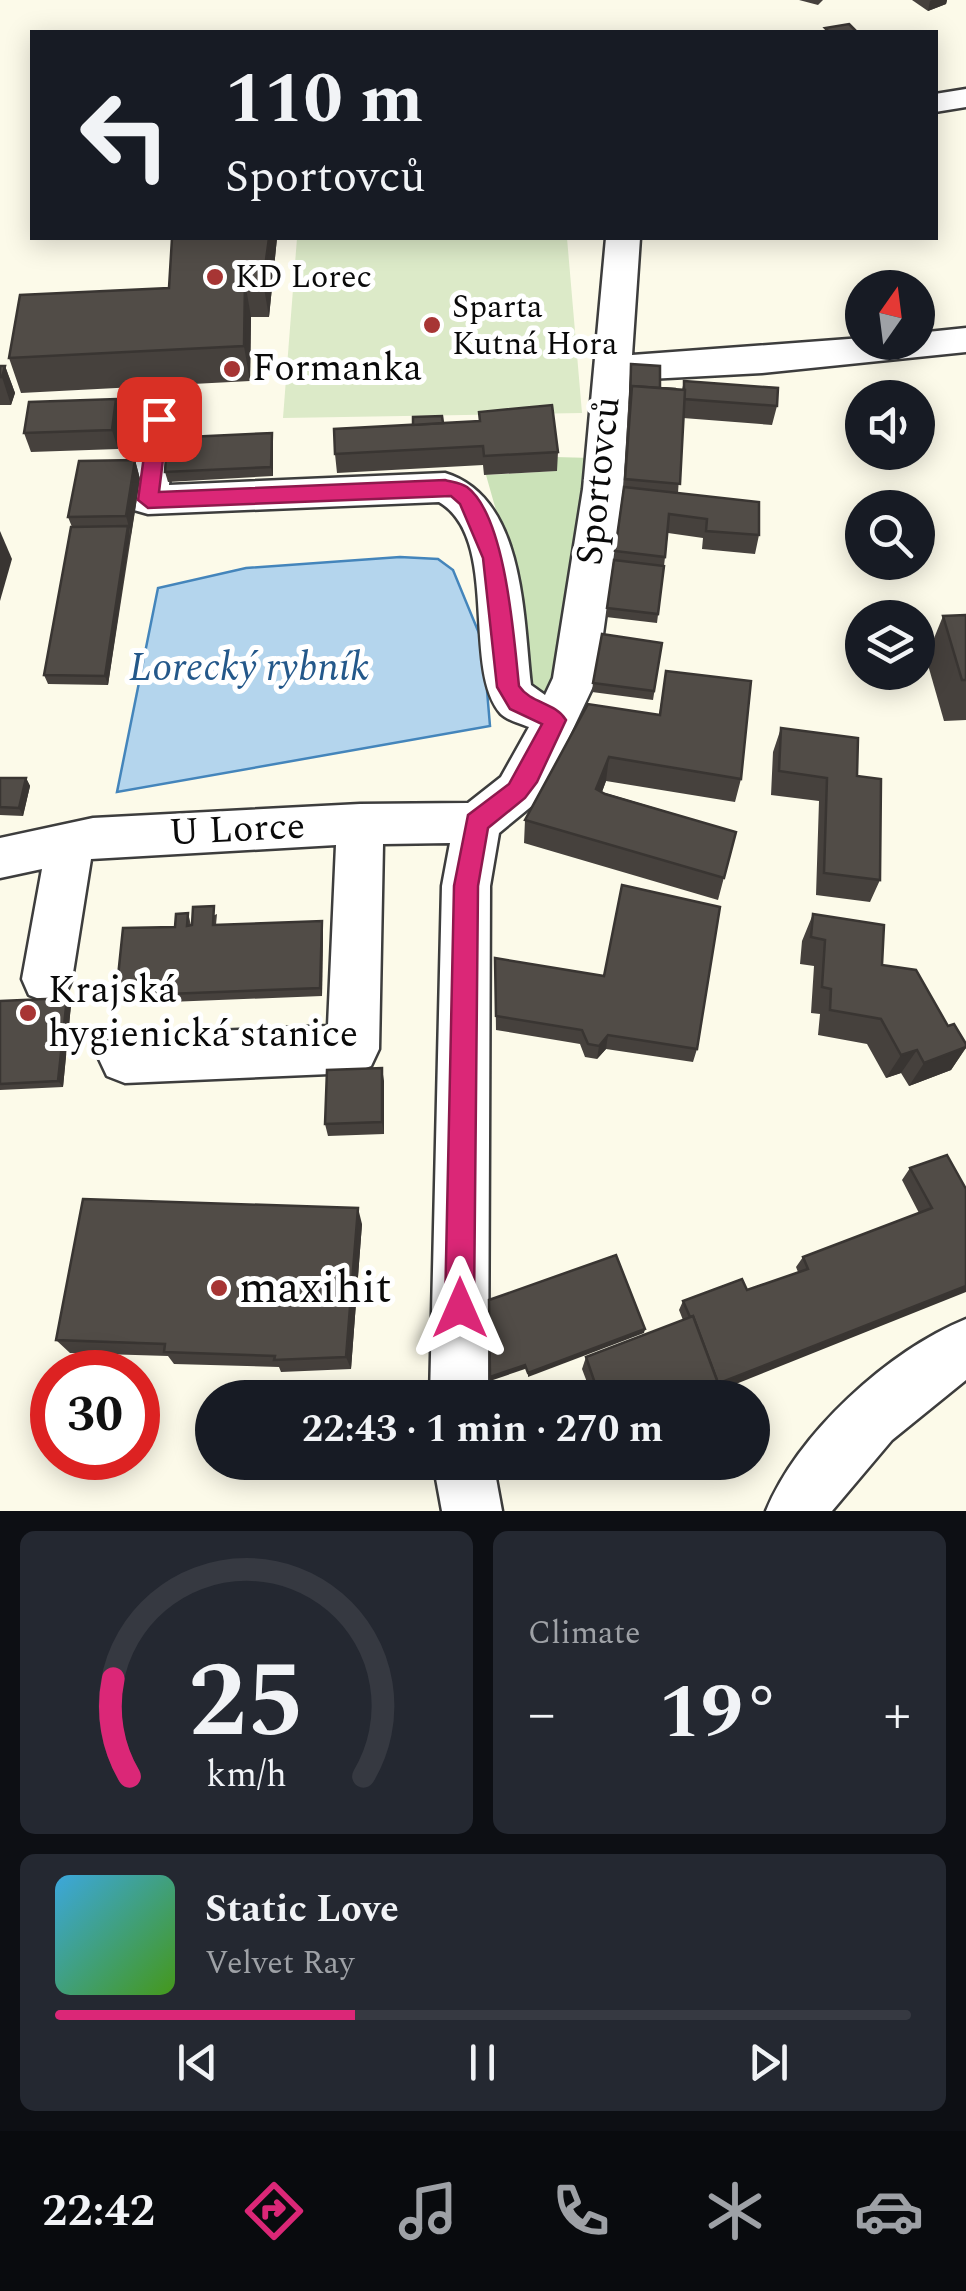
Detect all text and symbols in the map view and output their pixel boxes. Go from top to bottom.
text: 110 m [225,47,423,153]
icon: left [60,70,190,200]
text: Sportovců [225,143,425,212]
place label: KD Lorec [235,253,372,302]
marker: KD Lorec [204,266,226,288]
north arrow [845,270,935,360]
map controls [845,270,935,690]
place label: Sparta Kutná Hora [452,283,618,369]
marker: Sparta Kutná Hora [421,314,443,336]
place label: Formanka [252,340,423,398]
marker: Formanka [221,358,243,380]
pin [117,377,202,462]
button: sound [845,380,935,470]
icon: arrive [132,392,187,447]
street label: Sportovců [561,394,637,568]
button: search [845,490,935,580]
button: layers [845,600,935,690]
water label: Lorecký rybník [129,638,369,699]
street label: U Lorce [167,797,307,863]
place label: Krajská hygienická stanice [48,962,358,1064]
marker: Krajská hygienická stanice [17,1002,39,1024]
place label: maxihit [239,1254,392,1323]
position arrow [408,1256,512,1360]
marker: maxihit [208,1277,230,1299]
speed limit sign: 30 [30,1350,160,1480]
text: 22:43 · 1 min · 270 m [302,1401,663,1459]
text: Climate [528,1609,640,1658]
text: 25 [188,1624,305,1782]
text: 19° [659,1657,780,1771]
text: − [528,1673,556,1756]
text: + [883,1673,911,1756]
text: km/h [206,1748,287,1803]
text: Static Love [205,1881,399,1939]
text: Velvet Ray [205,1939,354,1988]
icon: previous [170,2035,225,2090]
icon: pause [455,2035,510,2090]
icon: next [741,2035,796,2090]
icon: directions [239,2176,309,2246]
icon: music [393,2176,463,2246]
icon: phone [546,2176,616,2246]
icon: climate [700,2176,770,2246]
icon: car [854,2176,924,2246]
text: 22:42 [42,2177,155,2246]

